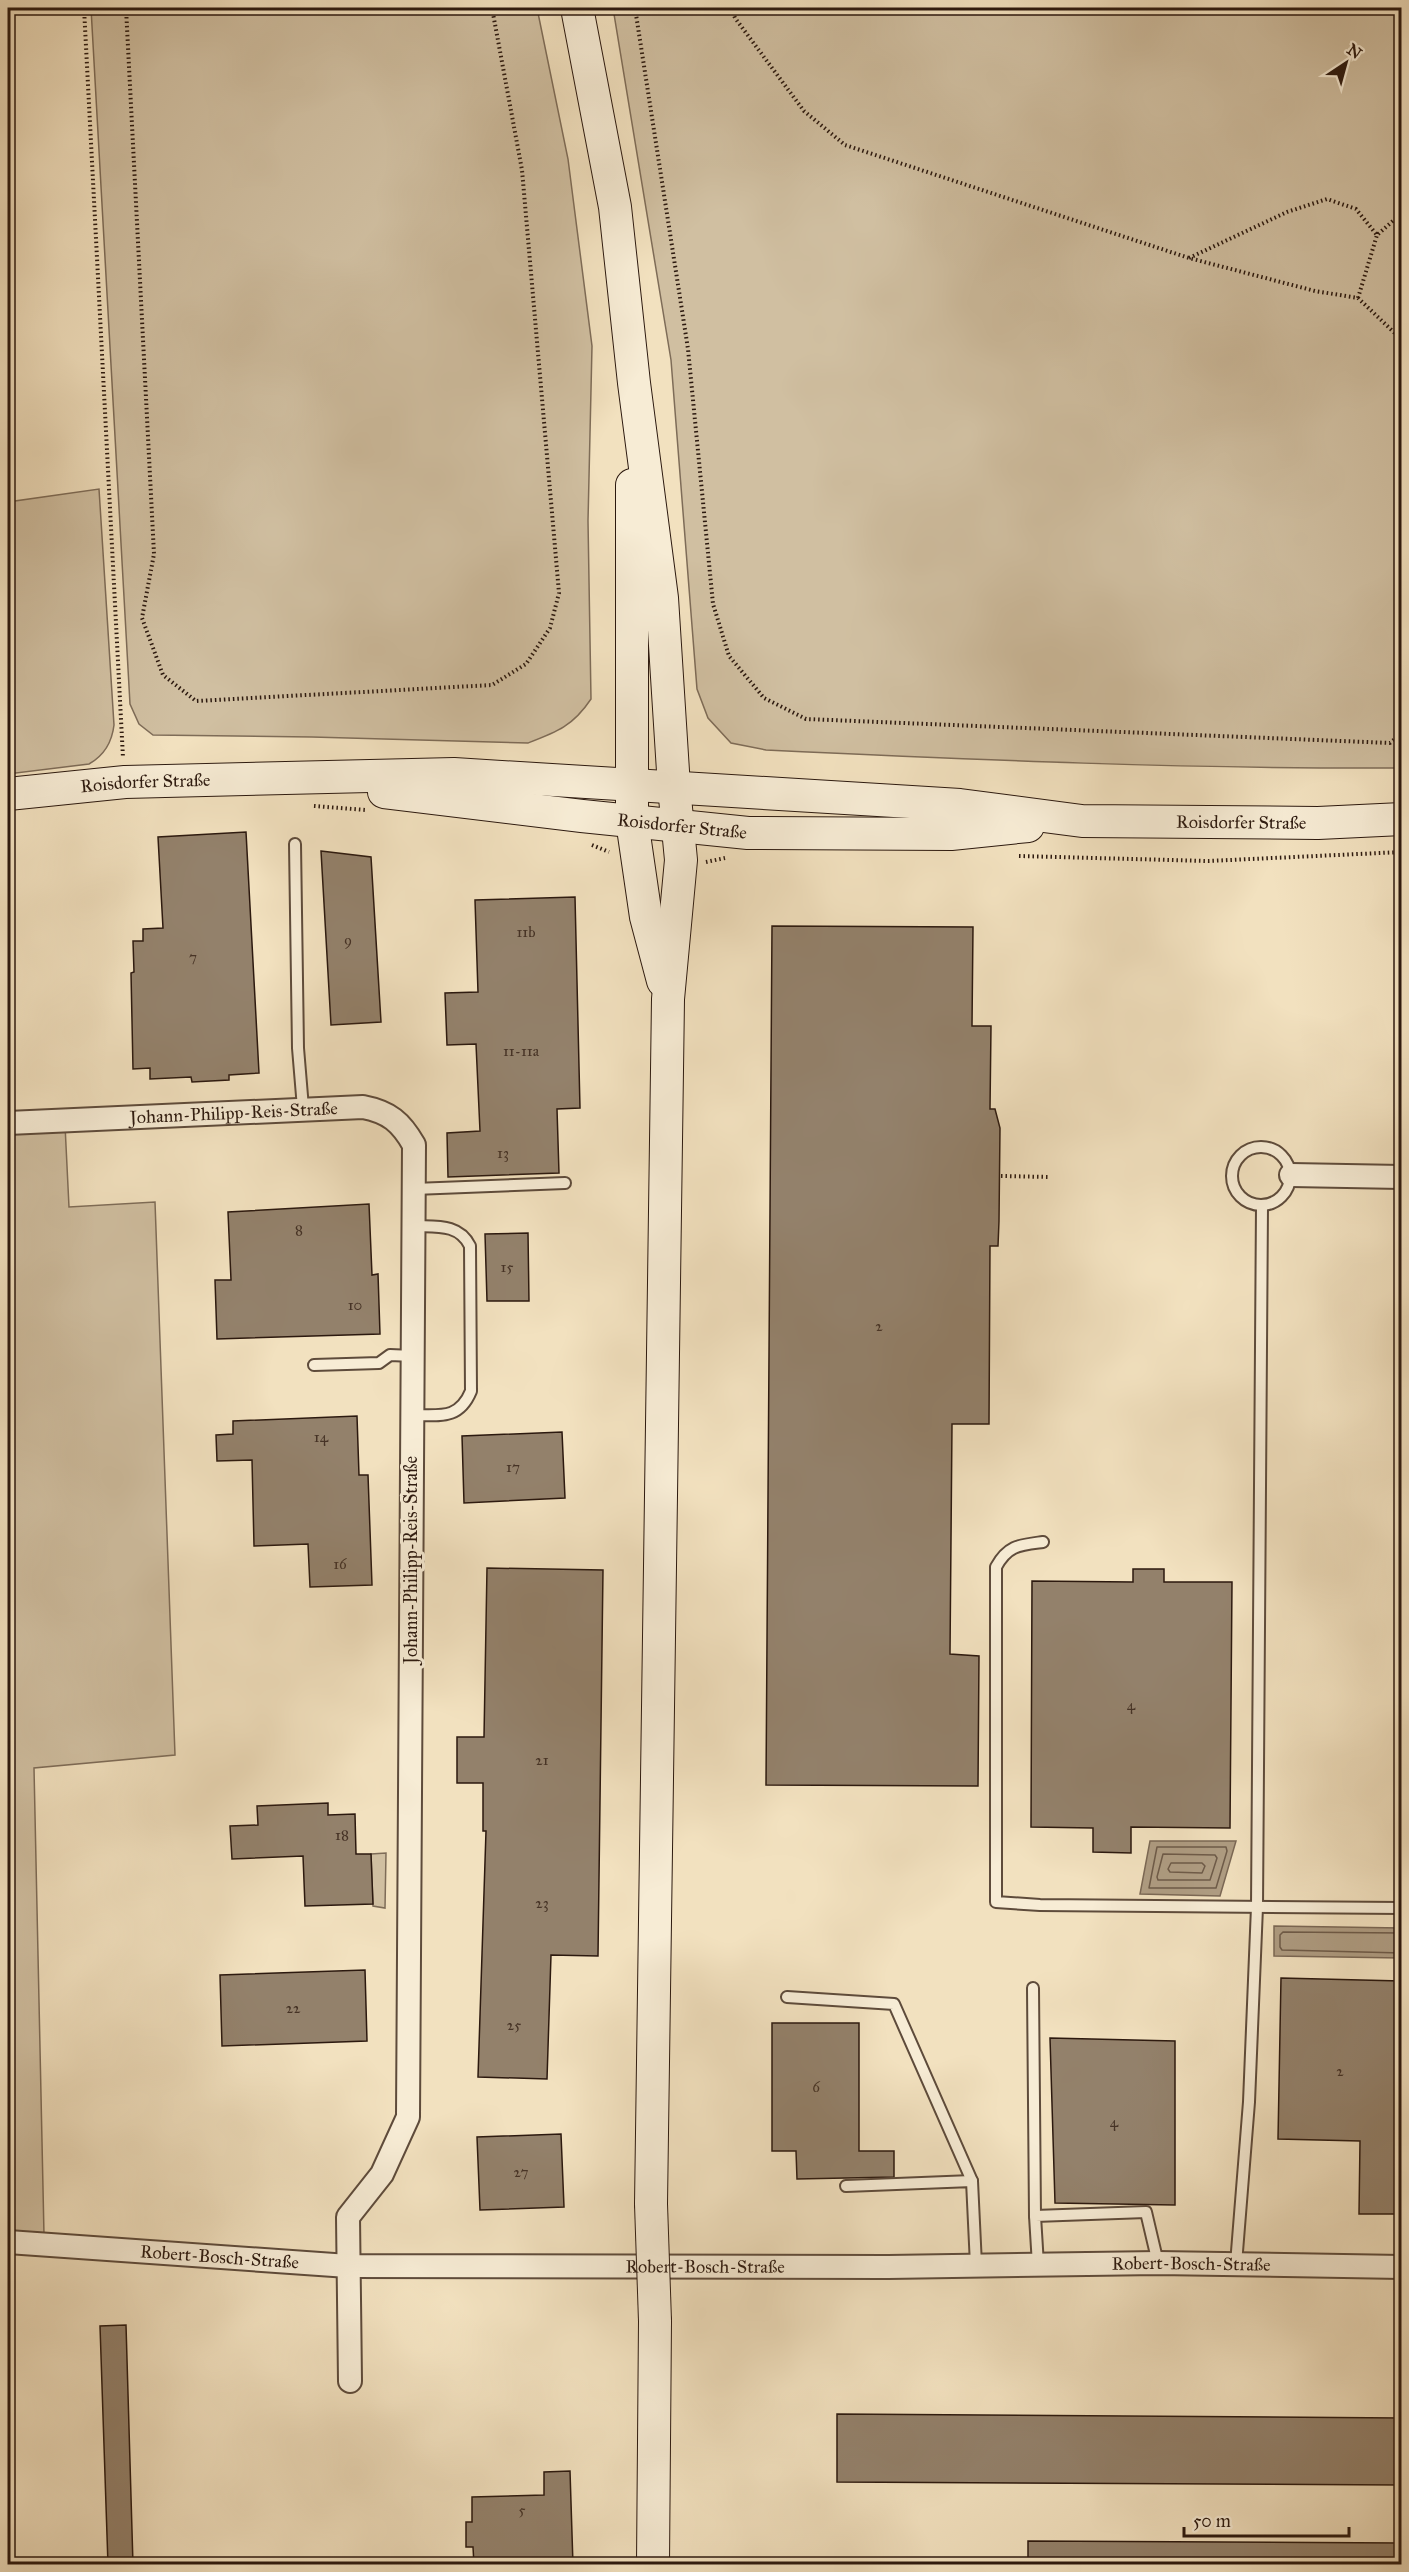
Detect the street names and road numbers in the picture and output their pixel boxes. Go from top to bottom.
street label: Roisdorfer Straße [79,769,211,798]
street label: Roisdorfer Straße [616,809,748,844]
street label: Roisdorfer Straße [1176,811,1306,834]
street label: Johann-Philipp-Reis-Straße [127,1097,338,1130]
street label: Johann-Philipp-Reis-Straße [400,1456,423,1666]
street label: Robert-Bosch-Straße [139,2240,300,2274]
street label: Robert-Bosch-Straße [1111,2252,1271,2276]
street label: Robert-Bosch-Straße [626,2256,785,2278]

